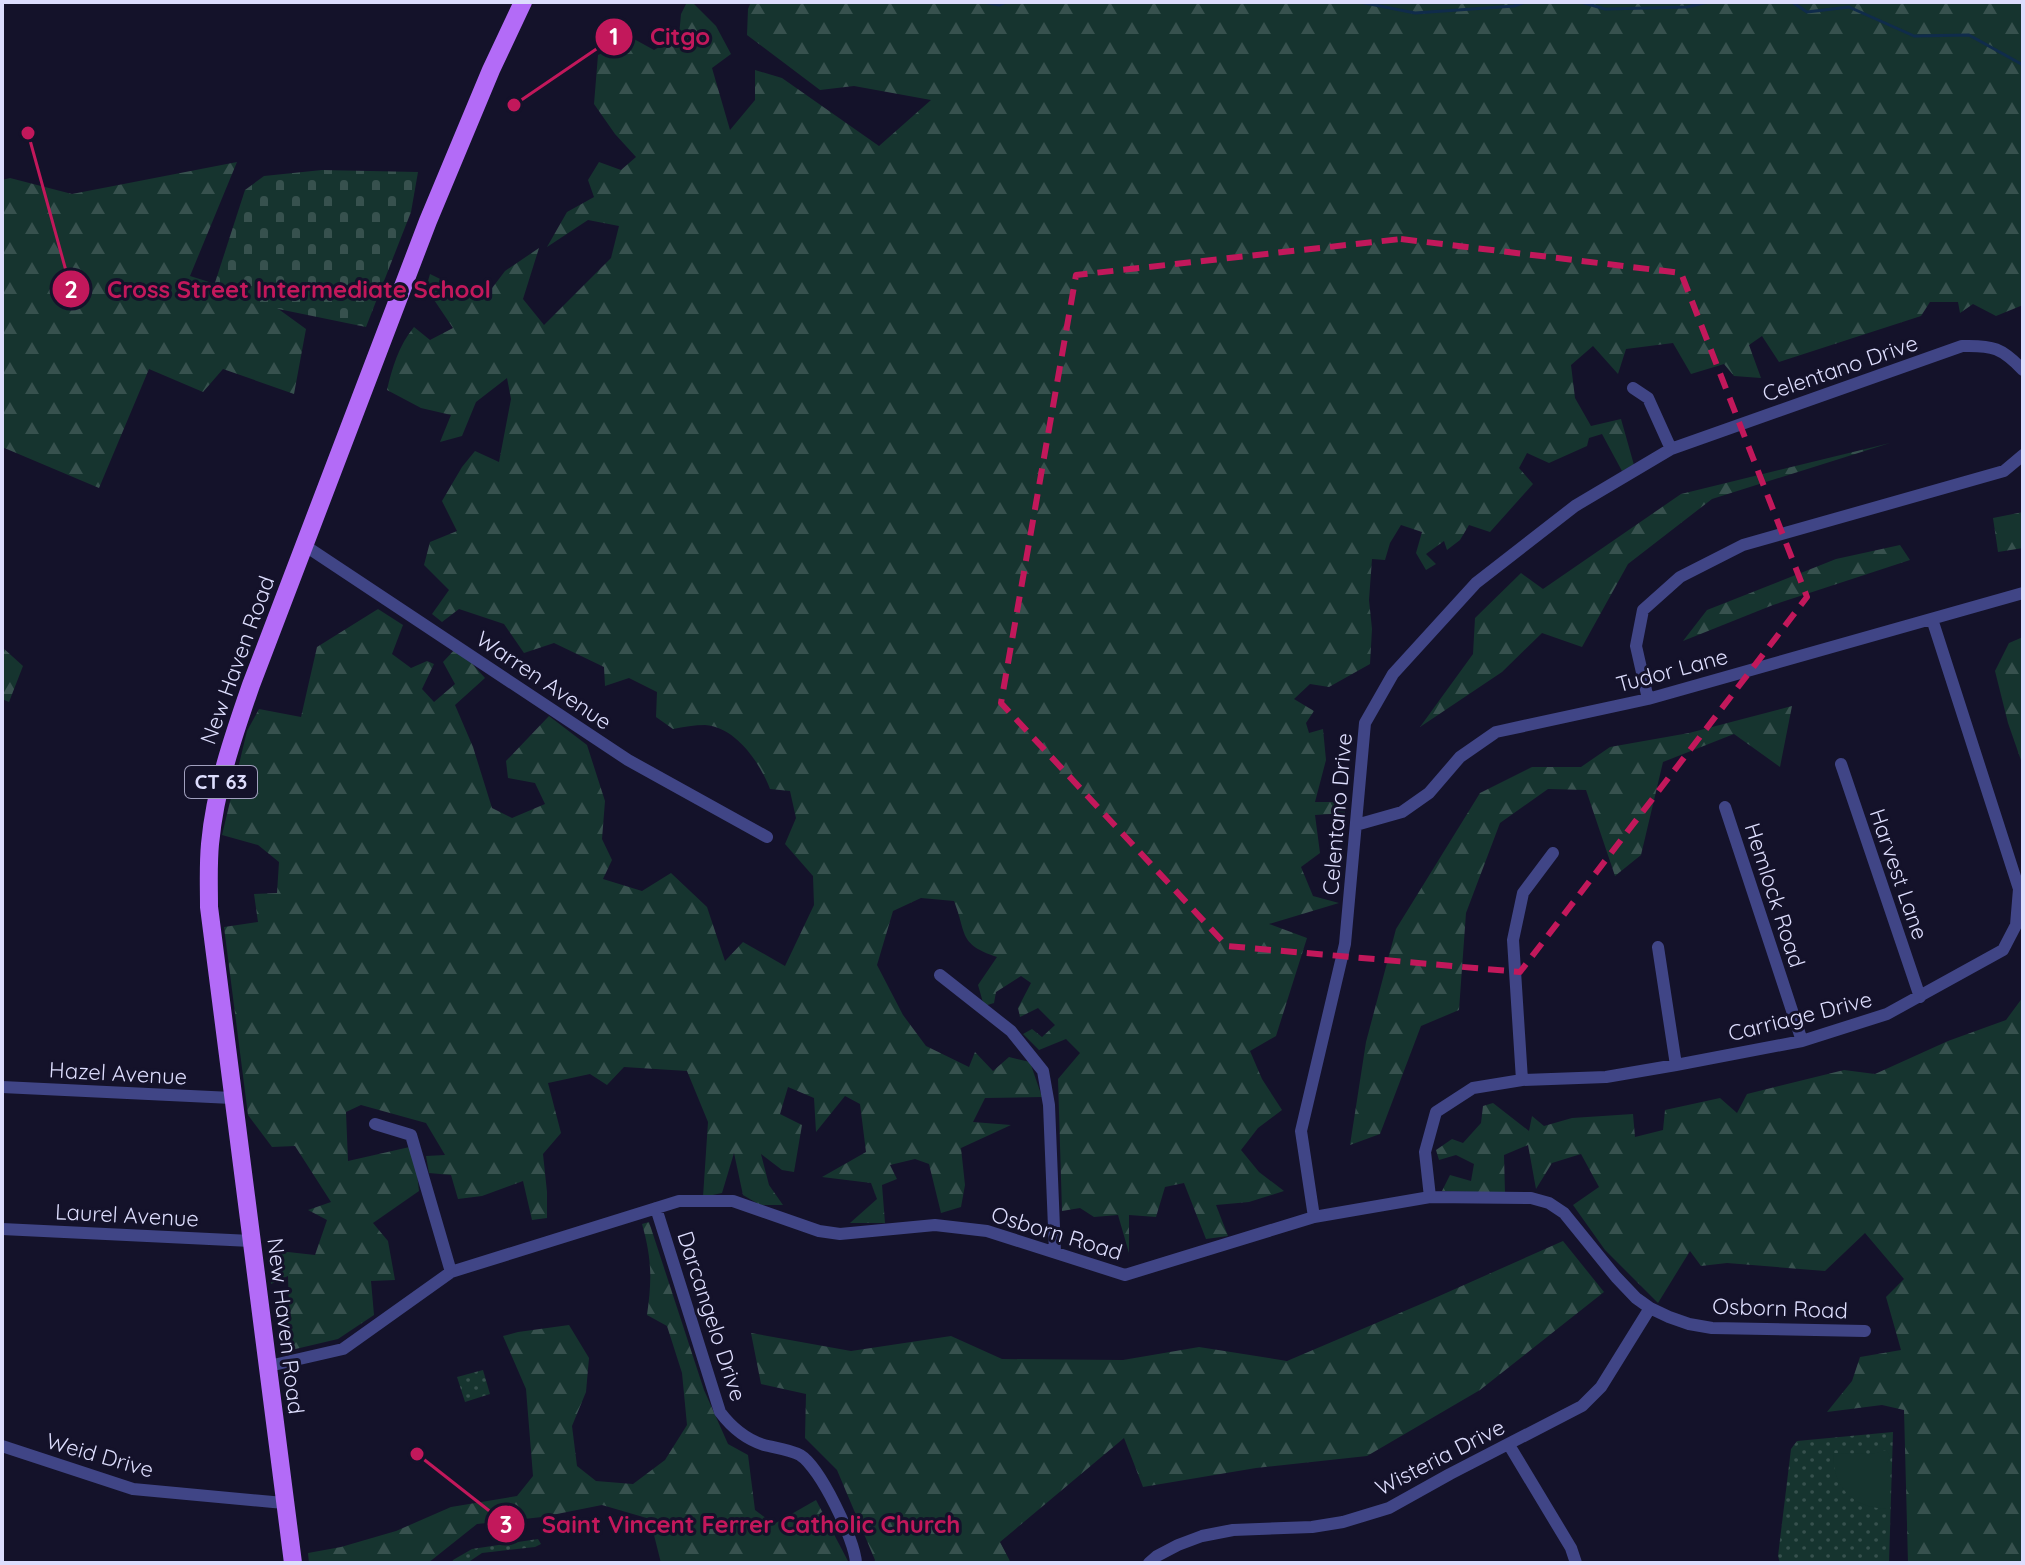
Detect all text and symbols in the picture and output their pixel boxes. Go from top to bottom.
callout: Citgo [594,13,726,61]
text: 1 [609,21,619,51]
text: Citgo [650,21,710,51]
callout: Cross Street Intermediate School [51,265,507,313]
text: 2 [64,274,78,304]
text: Cross Street Intermediate School [107,274,491,304]
street label: Celentano Drive [1759,328,1921,408]
street label: New Haven Road [194,572,280,748]
street label: Warren Avenue [471,624,617,736]
street label: Tudor Lane [1613,642,1731,698]
street label: Celentano Drive [1316,732,1358,896]
road number: CT 63 [185,766,257,798]
street label: Harvest Lane [1864,805,1934,943]
street label: Hemlock Road [1738,819,1812,971]
street label: Carriage Drive [1725,985,1875,1047]
street label: Hazel Avenue [48,1055,188,1091]
street label: Laurel Avenue [54,1197,200,1233]
street label: Osborn Road [988,1200,1126,1266]
street label: Darcangelo Drive [671,1227,753,1405]
street label: New Haven Road [261,1236,311,1416]
street label: Osborn Road [1712,1292,1848,1324]
street label: Wisteria Drive [1371,1412,1509,1502]
street label: Weid Drive [43,1426,157,1484]
callout: Saint Vincent Ferrer Catholic Church [486,1500,976,1548]
text: 3 [500,1509,512,1539]
text: Saint Vincent Ferrer Catholic Church [542,1509,960,1539]

